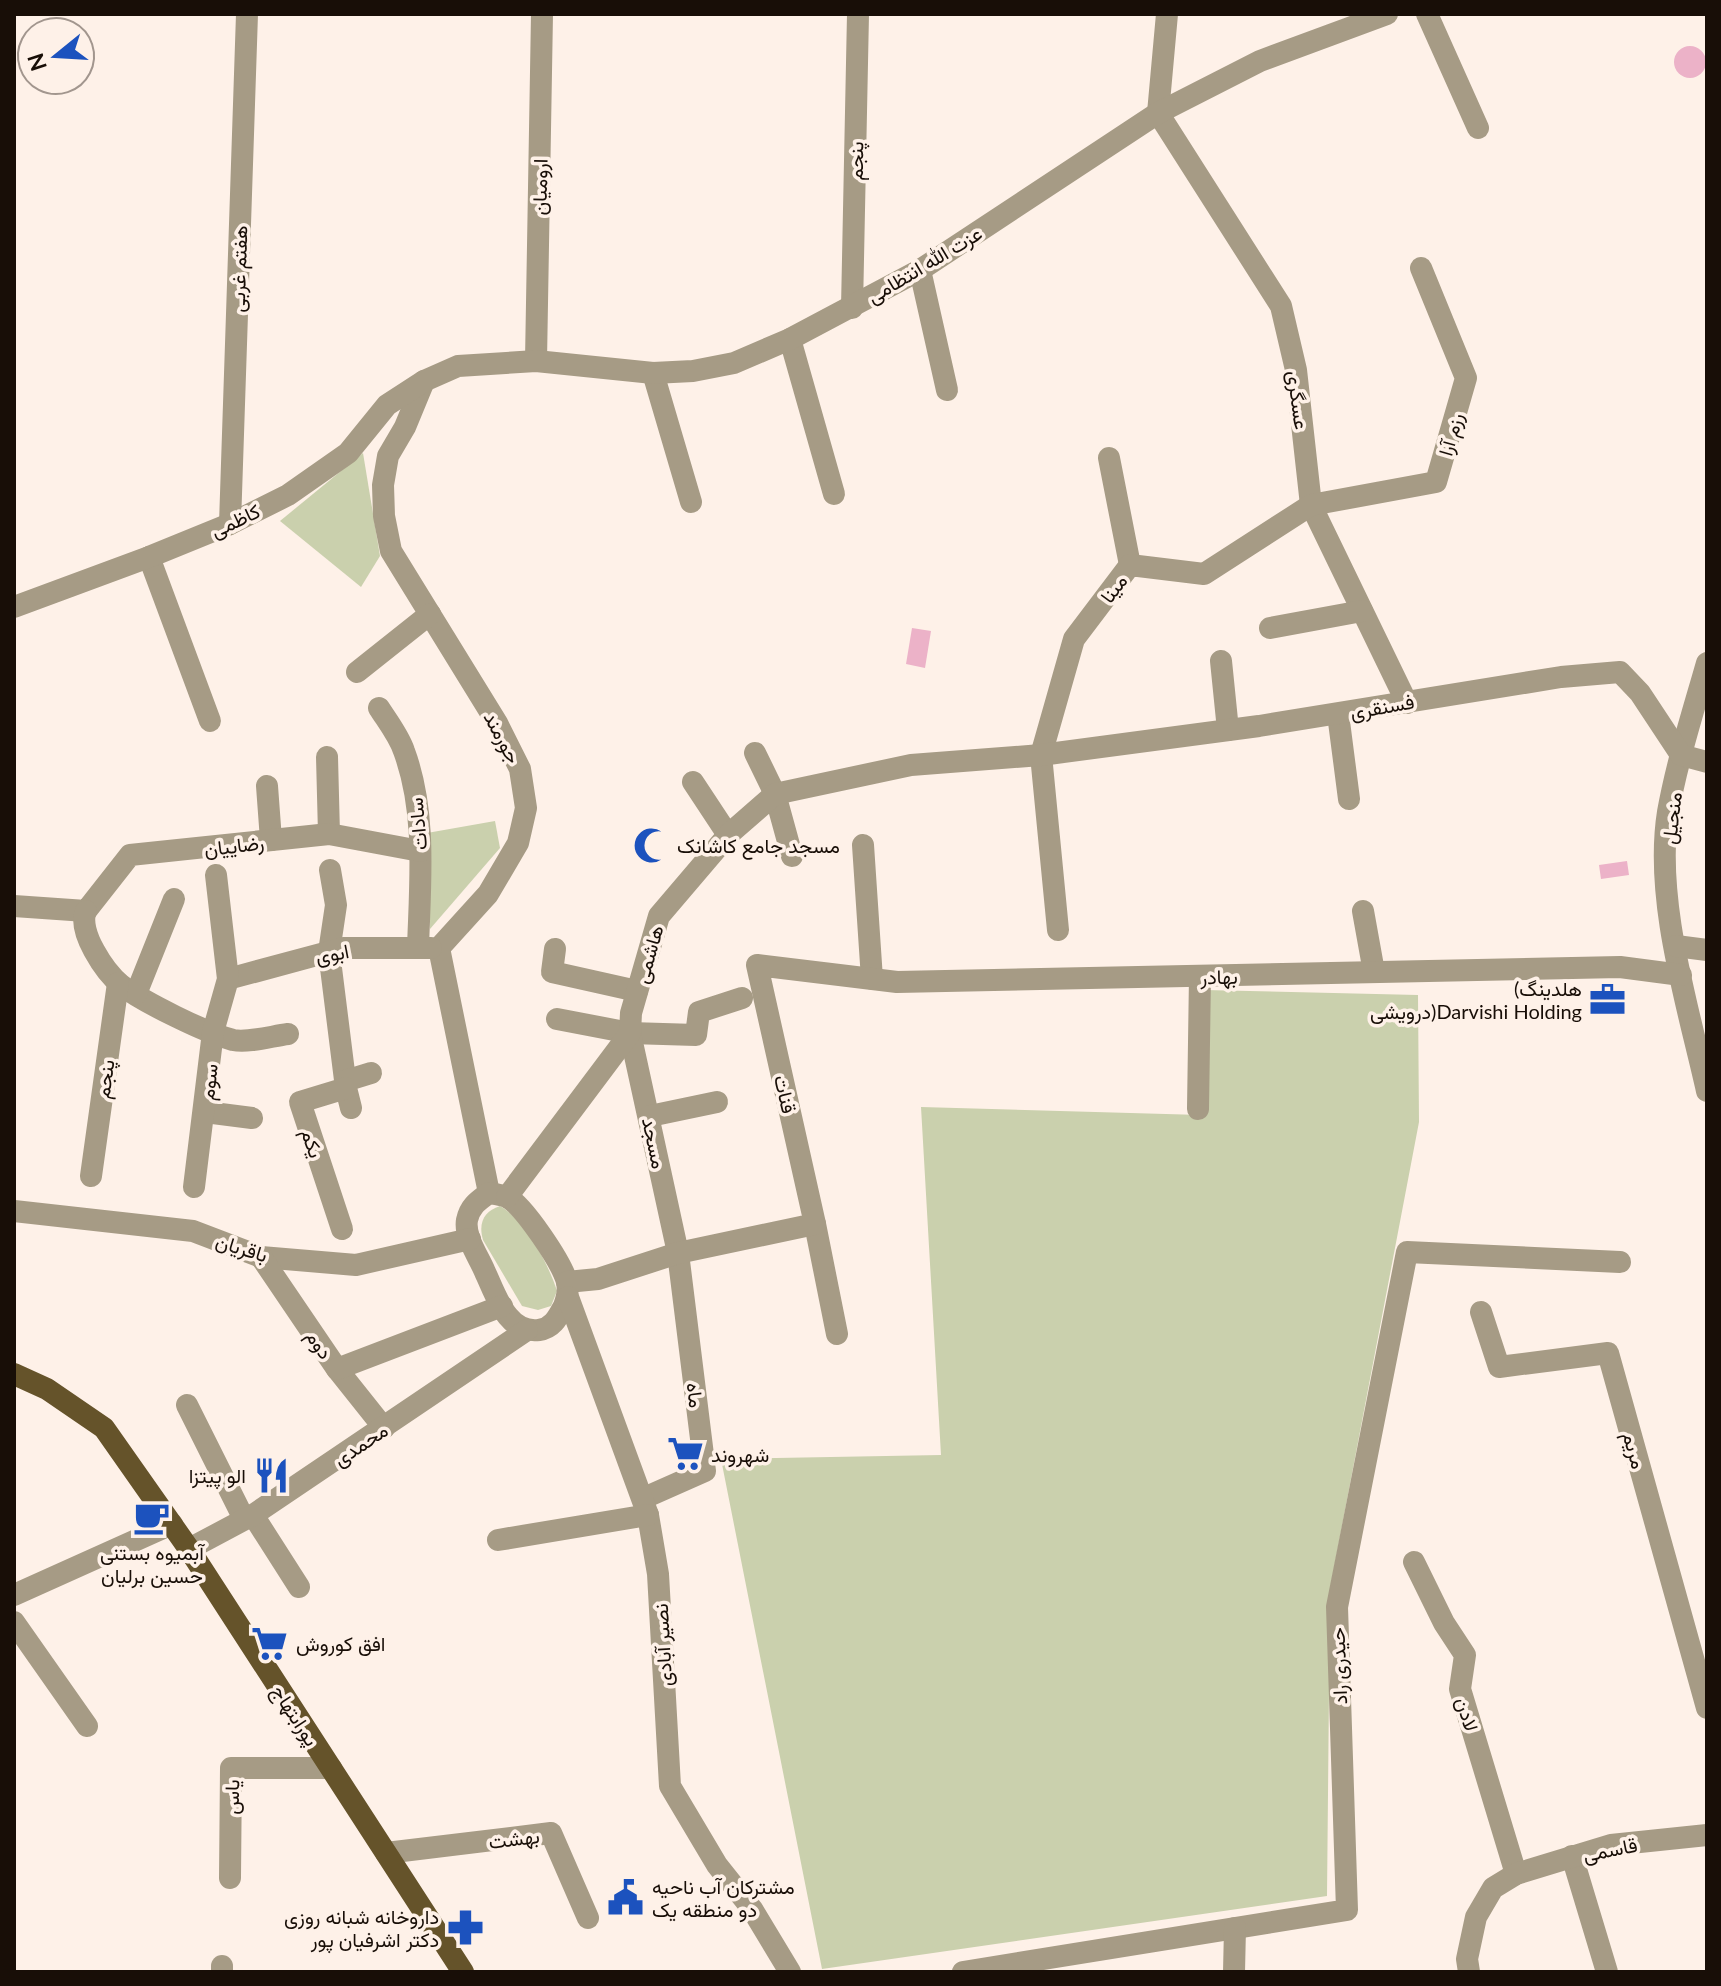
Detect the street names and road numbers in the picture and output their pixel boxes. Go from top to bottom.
street label: پنجم [843,141,870,181]
street label: ارومیان [527,158,553,216]
street label: عزت الله انتظامی [862,220,987,309]
street label: هفتم غربی [224,225,254,313]
street label: عسگری [1281,369,1315,431]
street label: رزم آرا [1432,410,1469,459]
street label: کاظمی [206,498,264,543]
street label: مینا [1094,569,1132,608]
street label: فسنقری [1348,689,1416,725]
street label: جورمند [478,707,527,768]
street label: منجیل [1656,791,1687,846]
street label: سادات [403,797,431,851]
street label: رضاییان [203,829,266,863]
street label: هاشمی [628,922,669,986]
street label: ابوی [313,938,351,970]
street label: بهادر [1199,964,1238,990]
street label: پنجم [89,1058,122,1101]
street label: سوم [194,1063,224,1102]
street label: قنات [770,1072,802,1116]
street label: مسجد [637,1115,672,1171]
street label: یکم [295,1125,329,1161]
street label: باقریان [213,1228,271,1268]
street label: دوم [300,1325,338,1364]
street label: ماه [683,1381,709,1409]
street label: محمدی [328,1417,392,1472]
street label: مریم [1616,1429,1652,1472]
street label: نصیر آبادی [648,1603,678,1687]
street label: حیدری راد [1325,1627,1353,1705]
street label: پورابتهاج [265,1680,325,1752]
street label: لادن [1452,1694,1484,1734]
street label: یاس [219,1779,244,1815]
street label: بهشت [487,1823,541,1855]
street label: قاسمی [1581,1832,1639,1867]

